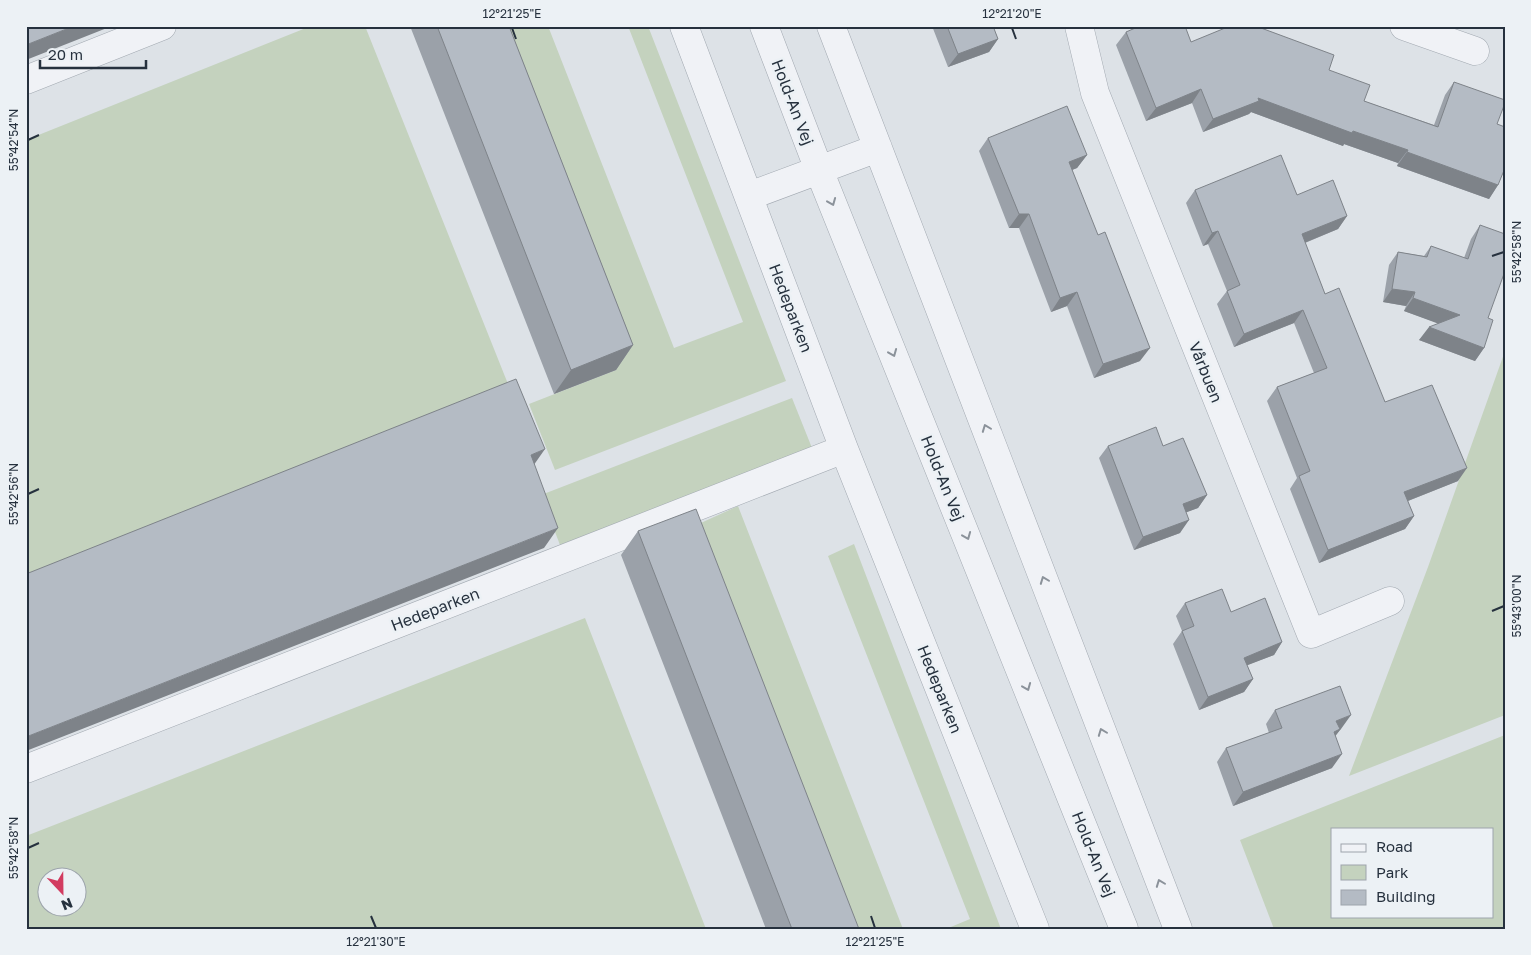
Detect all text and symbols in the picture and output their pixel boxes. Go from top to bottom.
text: 12°21'25"E [483,6,541,21]
text: 12°21'20"E [982,6,1042,21]
scale bar [40,38,146,70]
text: 20 m [48,45,83,63]
street label: Hold-An Vej [767,56,819,148]
text: 55°42'54"N [6,109,21,171]
one-way arrow [826,197,837,206]
text: 55°42'58"N [1509,221,1524,283]
street label: Hedeparken [765,261,817,355]
street label: Vårbuen [1185,339,1227,405]
one-way arrow [887,348,897,357]
one-way arrow [982,424,992,433]
street label: Hold-An Vej [917,432,969,524]
text: 55°42'56"N [6,463,21,525]
one-way arrow [960,531,971,540]
text: 55°43'00"N [1509,574,1524,638]
one-way arrow [1040,576,1050,585]
street label: Hedeparken [388,583,482,635]
street label: Hedeparken [913,642,967,736]
one-way arrow [1021,682,1031,691]
one-way arrow [1098,728,1108,736]
street label: Hold-An Vej [1068,808,1120,900]
text: 55°42'58"N [6,817,21,879]
legend [1331,828,1494,918]
text: Road [1376,837,1413,855]
text: Park [1376,863,1409,881]
north arrow [38,868,88,918]
one-way arrow [1156,879,1166,888]
text: Building [1376,887,1436,905]
text: N [59,895,75,914]
text: 12°21'30"E [346,934,406,949]
text: 12°21'25"E [846,934,904,949]

